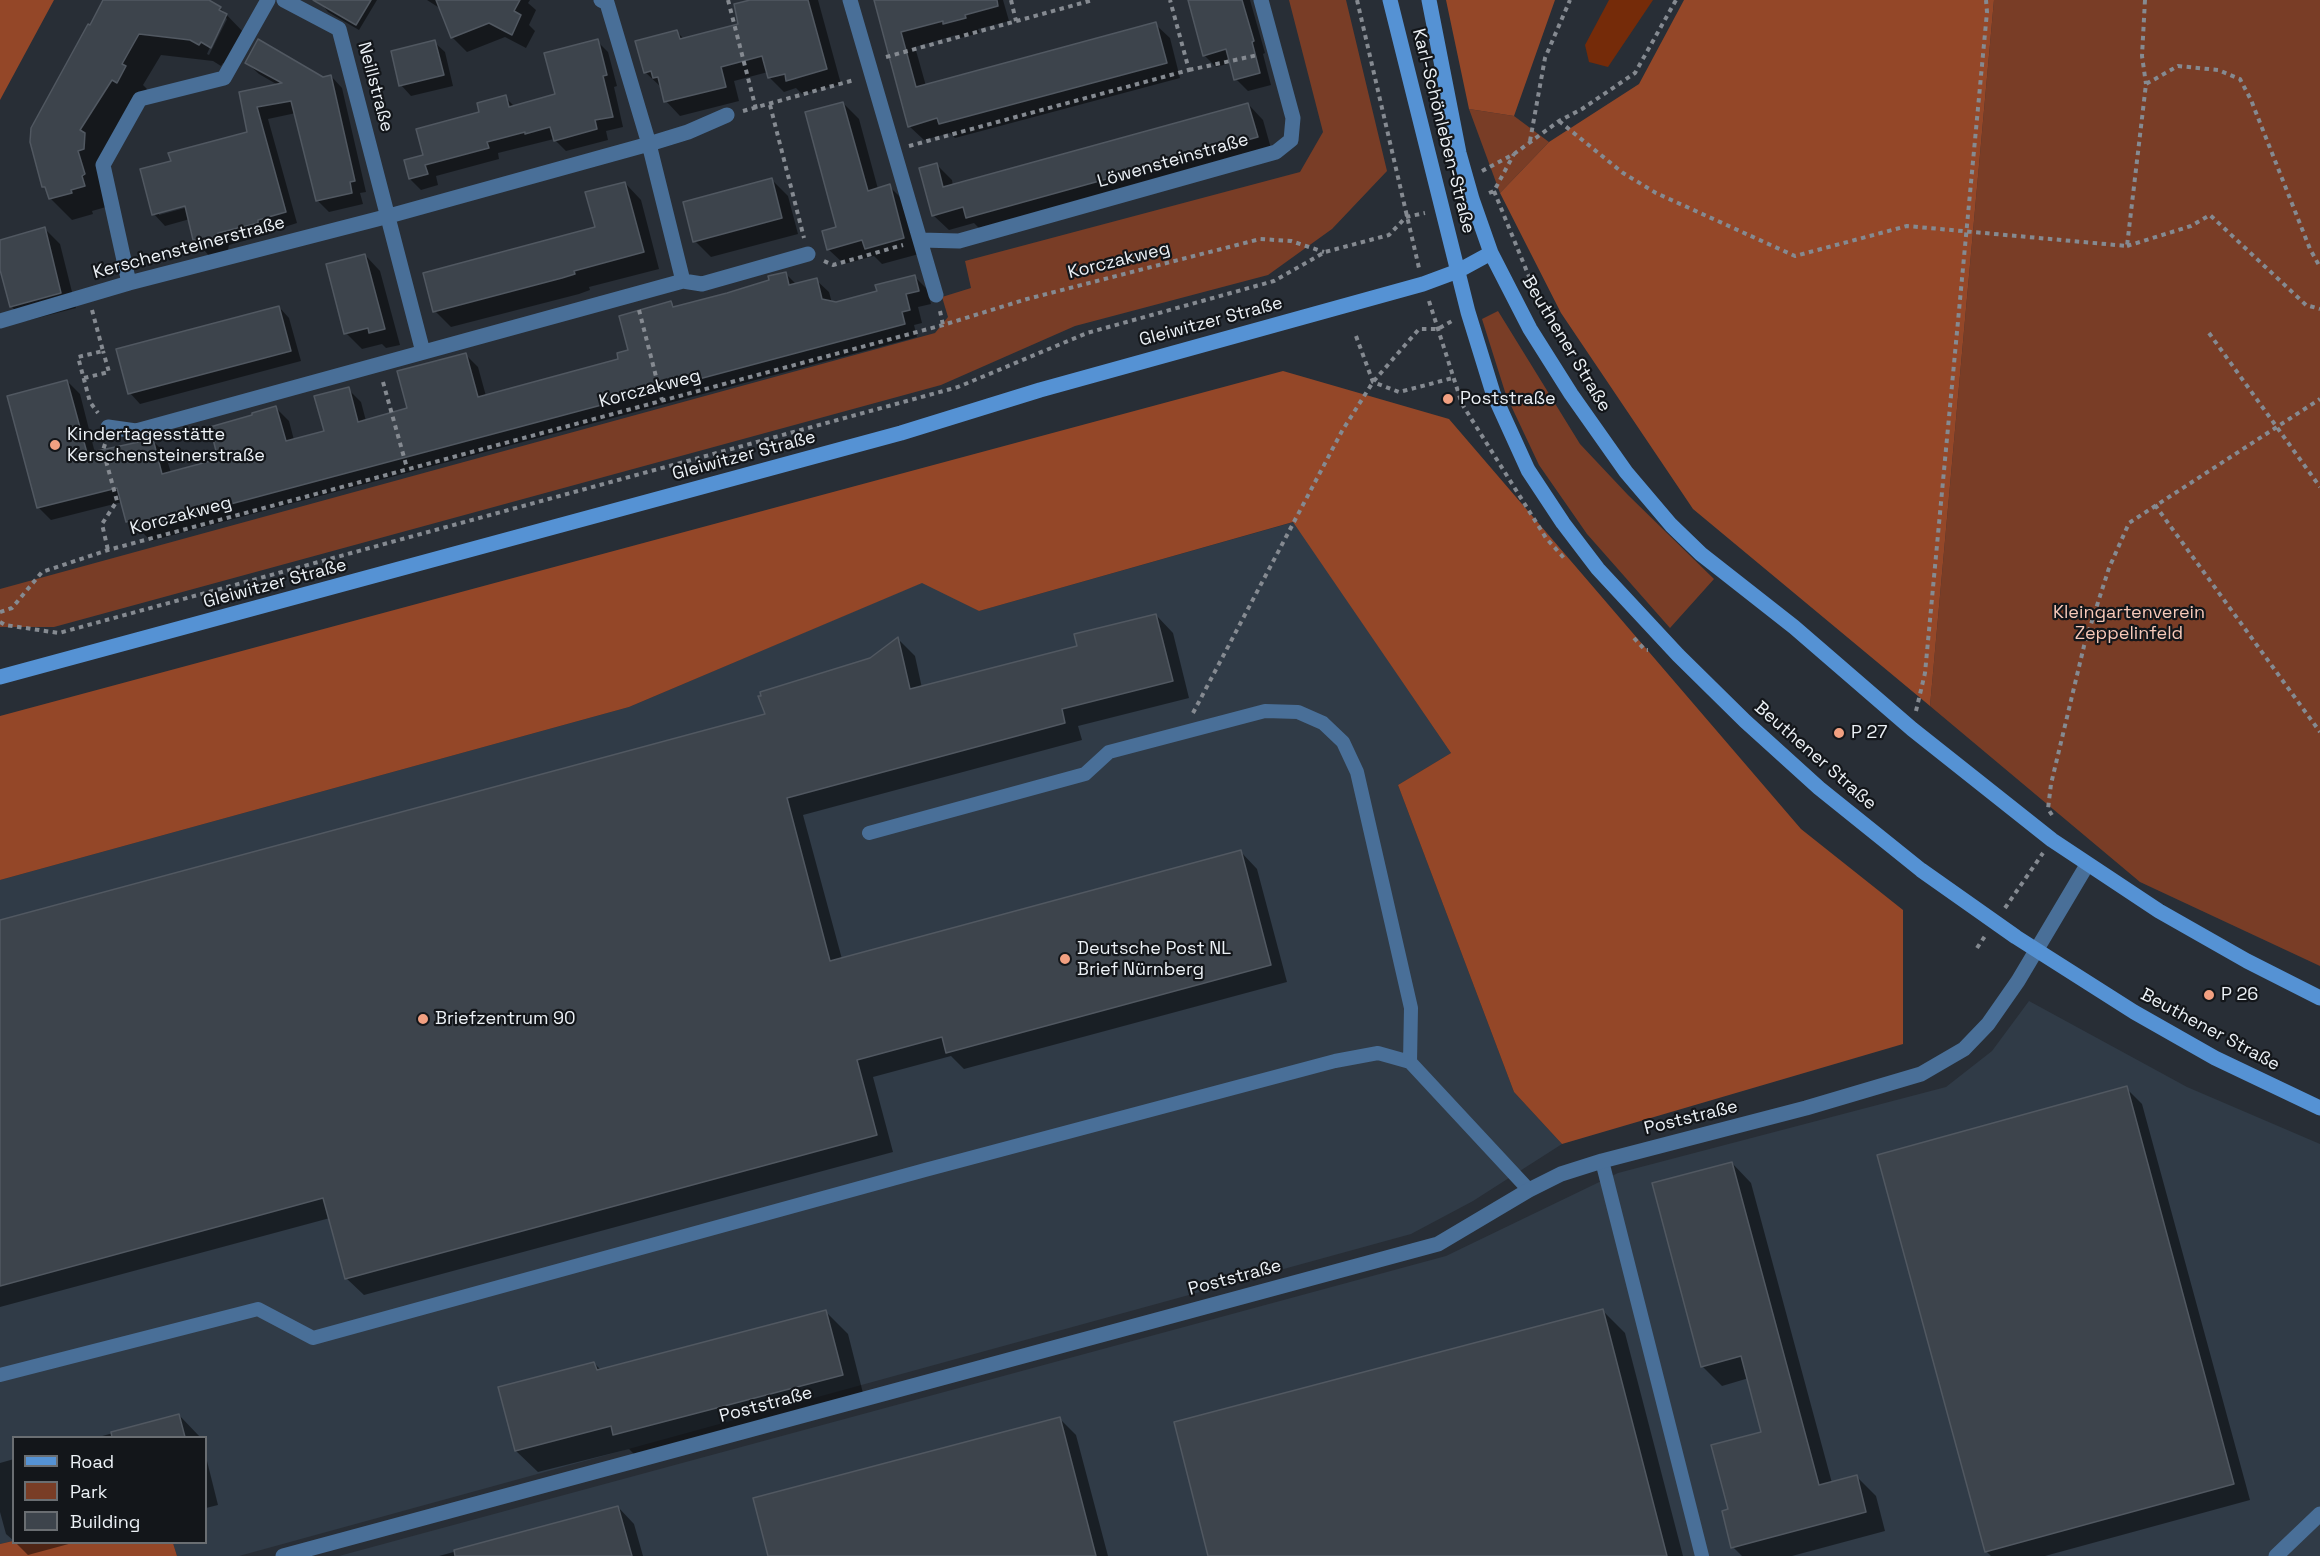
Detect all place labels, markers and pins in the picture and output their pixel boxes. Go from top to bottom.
place label: Poststraße [1460,388,1556,410]
marker: Poststraße [1441,392,1455,406]
place label: Kindertagesstätte Kerschensteinerstraße [67,424,265,466]
marker: Kindertagesstätte Kerschensteinerstraße [48,438,62,452]
place label: P 27 [1851,722,1887,744]
marker: P 27 [1832,726,1846,740]
place label: Deutsche Post NL Brief Nürnberg [1077,938,1231,980]
marker: Deutsche Post NL Brief Nürnberg [1058,952,1072,966]
place label: P 26 [2221,984,2258,1006]
marker: P 26 [2202,988,2216,1002]
place label: Briefzentrum 90 [435,1008,576,1030]
marker: Briefzentrum 90 [416,1012,430,1026]

